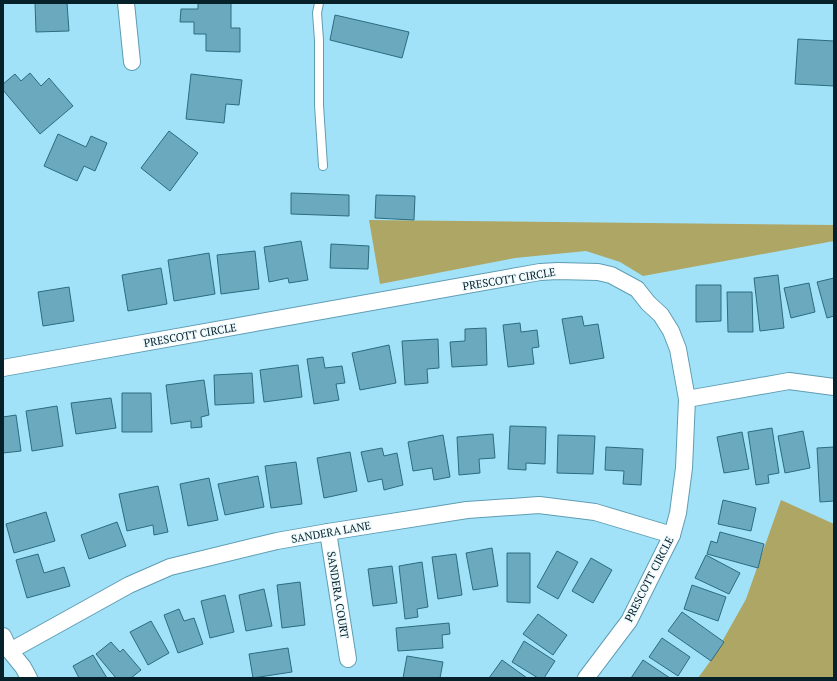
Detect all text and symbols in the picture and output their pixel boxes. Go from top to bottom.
street label: PRESCOTT CIRCLE [461,265,557,293]
street label: PRESCOTT CIRCLE [142,320,238,350]
street label: SANDERA LANE [290,518,372,546]
street label: PRESCOTT CIRCLE [621,534,677,624]
street label: SANDERA COURT [324,550,352,640]

